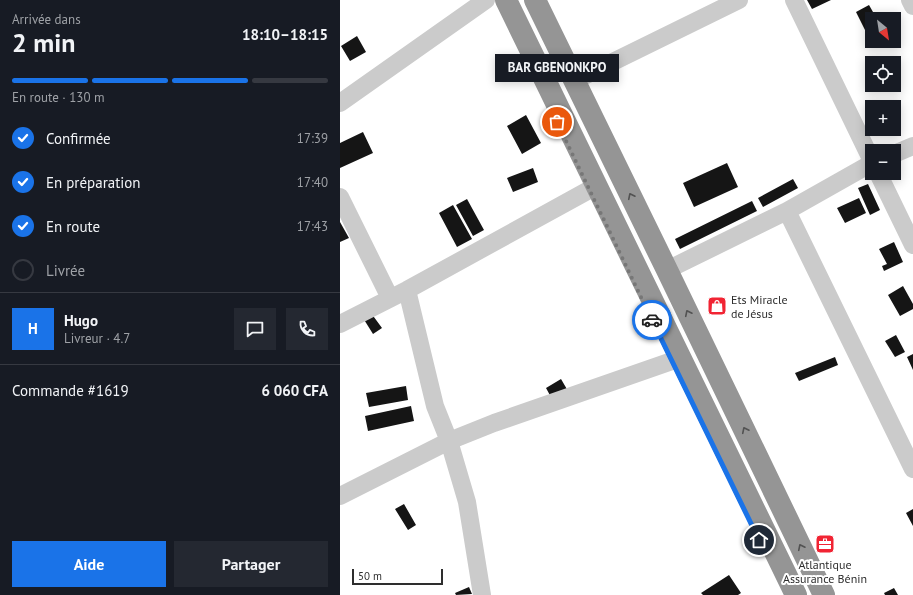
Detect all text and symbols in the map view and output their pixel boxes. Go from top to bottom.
text: Arrivée dans [12,11,81,28]
north arrow [865,12,901,48]
map controls [865,12,901,180]
text: 18:10–18:15 [242,25,328,44]
text: 2 min [12,26,75,59]
callout: BAR GBENONKPO [495,54,619,82]
button: locate [865,56,901,92]
text: BAR GBENONKPO [508,59,606,76]
text: En route · 130 m [12,89,105,106]
button: + [865,100,901,136]
pin [540,105,574,139]
icon: bag [546,111,568,133]
icon: check [12,127,34,149]
text: Confirmée [46,129,111,148]
text: 17:39 [297,130,328,147]
button: − [865,144,901,180]
icon: check [12,171,34,193]
text: En préparation [46,173,141,192]
text: 17:40 [297,174,328,191]
one-way arrow [628,193,636,201]
icon: check [12,215,34,237]
text: En route [46,217,100,236]
text: 17:43 [297,218,328,235]
text: Livrée [46,261,85,280]
place label: Ets Miracle de Jésus [731,292,788,321]
shop icon: Ets Miracle de Jésus [706,295,728,317]
courier [632,300,672,340]
button: chat [234,308,276,350]
button: phone [286,308,328,350]
icon: car [641,309,663,331]
one-way arrow [685,310,693,318]
text: Hugo [64,311,98,330]
text: H [28,319,38,338]
text: Livreur · 4.7 [64,330,130,347]
text: Commande #1619 [12,381,129,400]
text: 6 060 CFA [262,381,328,400]
one-way arrow [742,427,750,435]
pin [742,523,776,557]
icon: home [748,529,770,551]
office icon: Atlantique Assurance Bénin [814,533,836,555]
button: Aide [12,541,166,587]
button: Partager [174,541,328,587]
one-way arrow [798,544,806,552]
place label: Atlantique Assurance Bénin [783,557,867,586]
scale bar [352,567,443,586]
text: 50 m [358,569,382,583]

